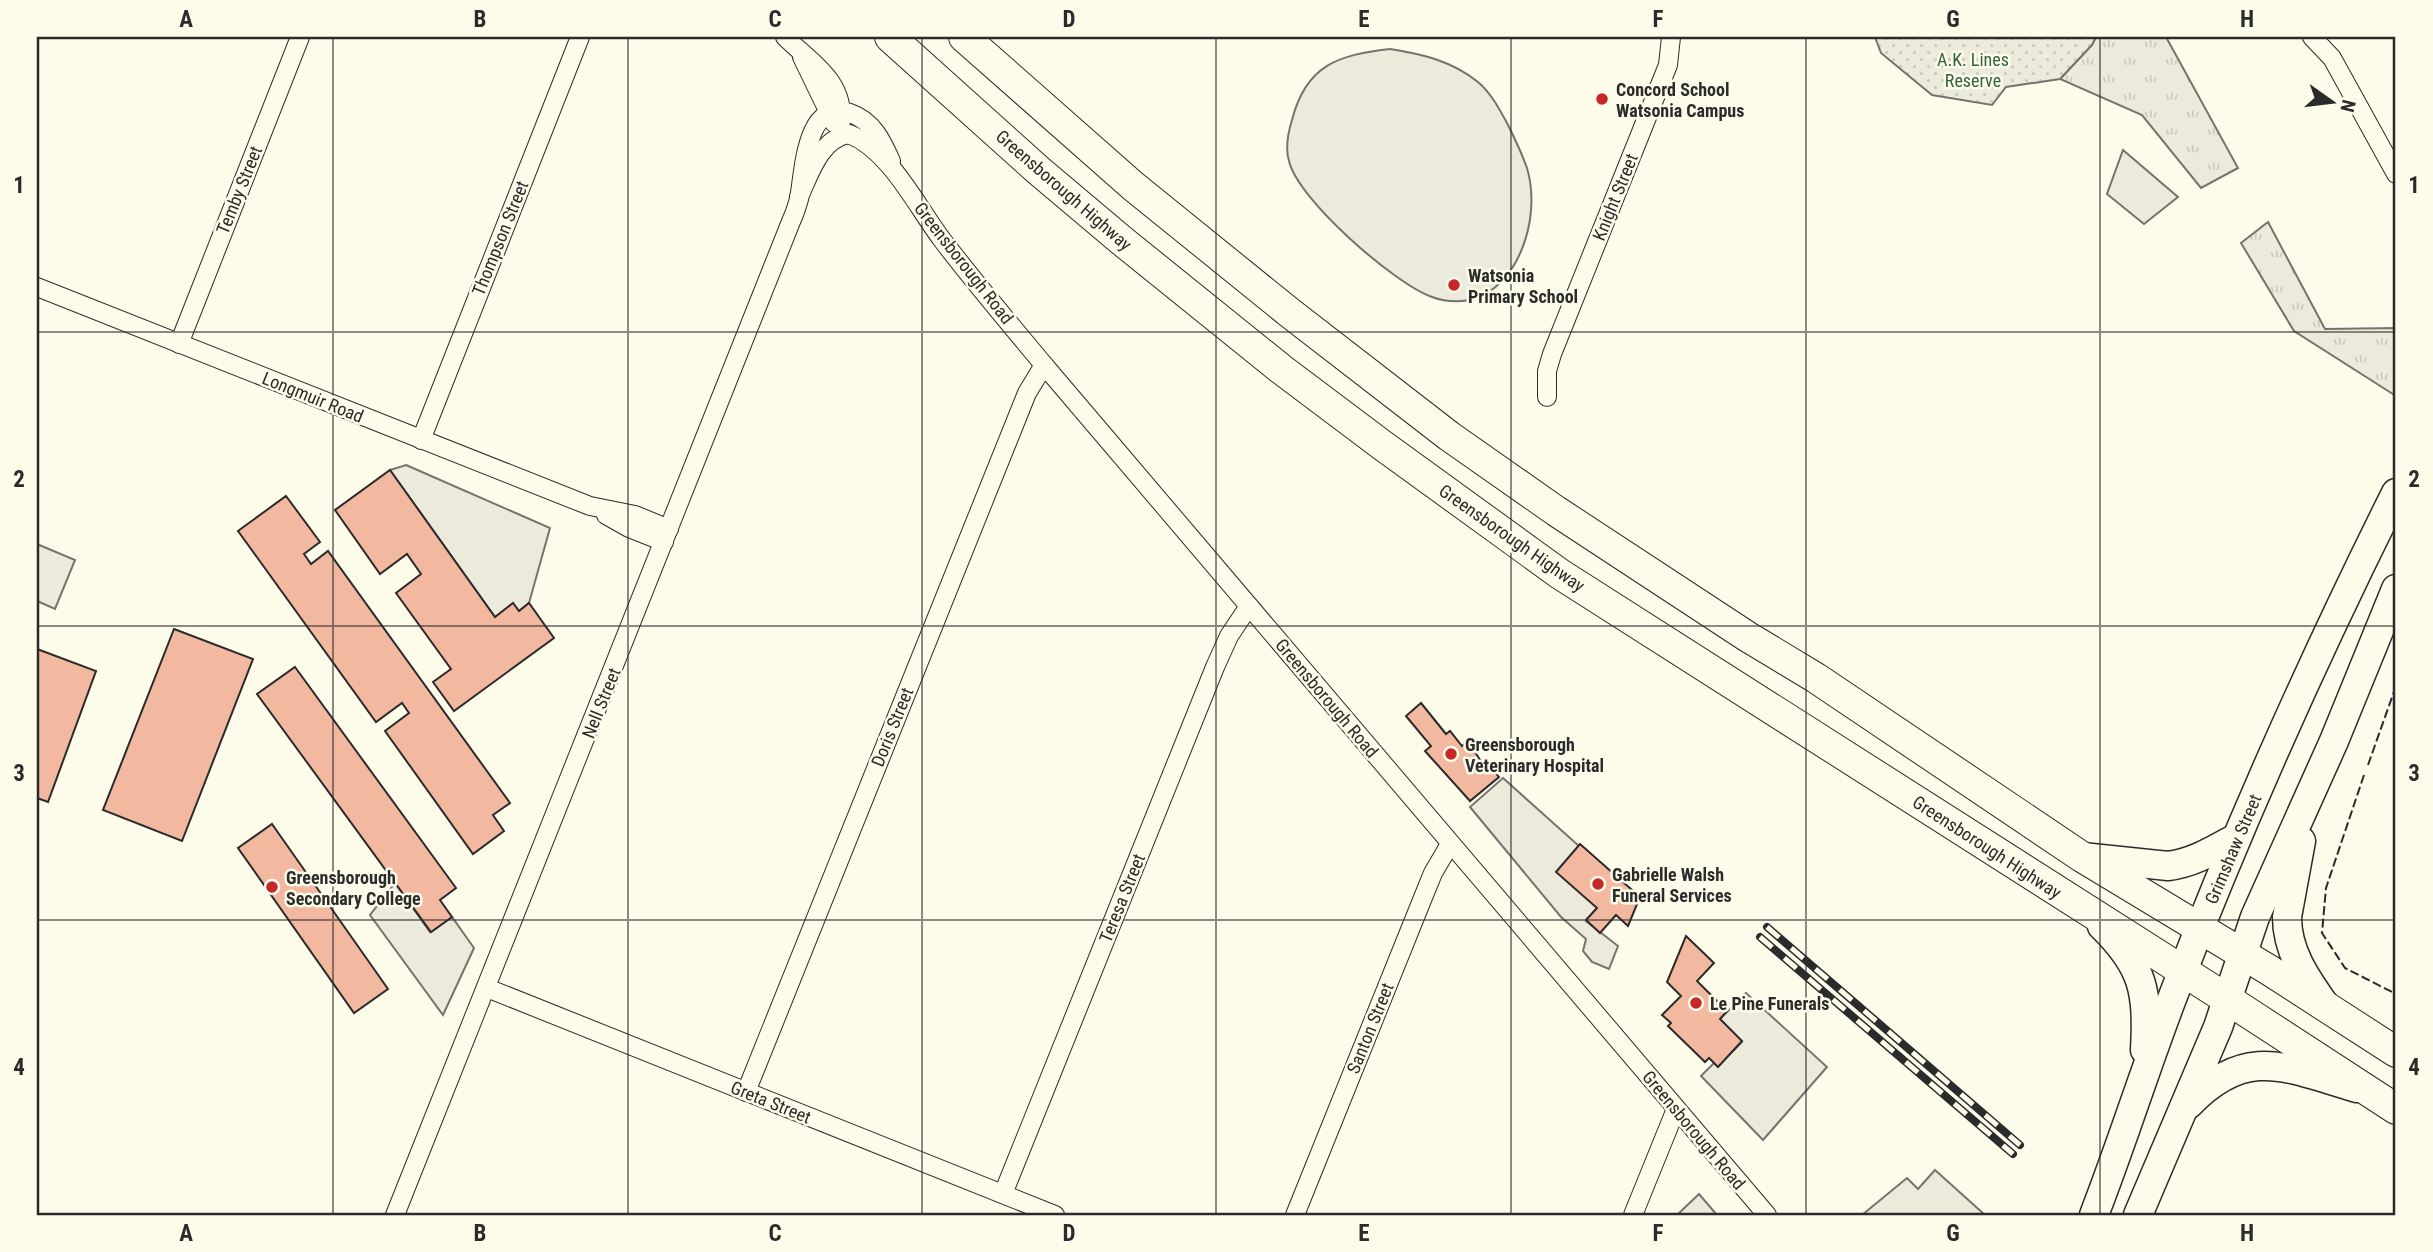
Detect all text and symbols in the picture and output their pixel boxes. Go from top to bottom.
text: A [179,6,193,33]
text: B [474,6,486,33]
text: C [768,6,782,33]
text: D [1063,6,1076,33]
text: E [1358,6,1370,33]
text: F [1653,6,1664,33]
text: G [1946,6,1960,33]
text: H [2240,6,2254,33]
park label: A.K. Lines Reserve [1937,49,2009,91]
north arrow [2296,66,2366,136]
place label: Concord School Watsonia Campus [1616,79,1744,121]
marker: Concord School Watsonia Campus [1594,91,1610,107]
text: N [2335,98,2361,114]
street label: Greensborough Highway [992,125,1137,255]
street label: Temby Street [212,143,266,237]
street label: Knight Street [1588,151,1642,243]
text: 1 [13,172,25,199]
text: 1 [2408,172,2420,199]
street label: Thompson Street [467,178,533,298]
street label: Greensborough Road [910,198,1018,328]
place label: Watsonia Primary School [1468,265,1578,307]
marker: Watsonia Primary School [1446,277,1462,293]
street label: Longmuir Road [259,367,367,427]
text: 2 [13,466,25,493]
text: 2 [2408,466,2420,493]
street label: Greensborough Highway [1435,480,1589,596]
street label: Greensborough Road [1271,634,1383,762]
street label: Nell Street [577,665,625,741]
street label: Doris Street [867,684,917,770]
place label: Greensborough Veterinary Hospital [1465,734,1604,776]
marker: Greensborough Veterinary Hospital [1443,746,1459,762]
text: 3 [13,760,25,787]
text: 3 [2408,760,2420,787]
street label: Greensborough Highway [1909,791,2066,903]
street label: Grimshaw Street [2200,791,2266,907]
street label: Teresa Street [1095,851,1149,945]
place label: Gabrielle Walsh Funeral Services [1612,864,1732,906]
place label: Greensborough Secondary College [286,867,421,909]
marker: Gabrielle Walsh Funeral Services [1590,876,1606,892]
marker: Greensborough Secondary College [264,879,280,895]
street label: Santon Street [1342,980,1398,1076]
place label: Le Pine Funerals [1710,993,1829,1014]
marker: Le Pine Funerals [1688,995,1704,1011]
text: 4 [13,1054,25,1081]
text: 4 [2408,1054,2420,1081]
street label: Greensborough Road [1638,1066,1750,1194]
street label: Greta Street [728,1076,814,1128]
text: A [179,1220,193,1247]
text: B [474,1220,486,1247]
text: C [768,1220,782,1247]
text: D [1063,1220,1076,1247]
text: E [1358,1220,1370,1247]
text: F [1653,1220,1664,1247]
text: G [1946,1220,1960,1247]
text: H [2240,1220,2254,1247]

